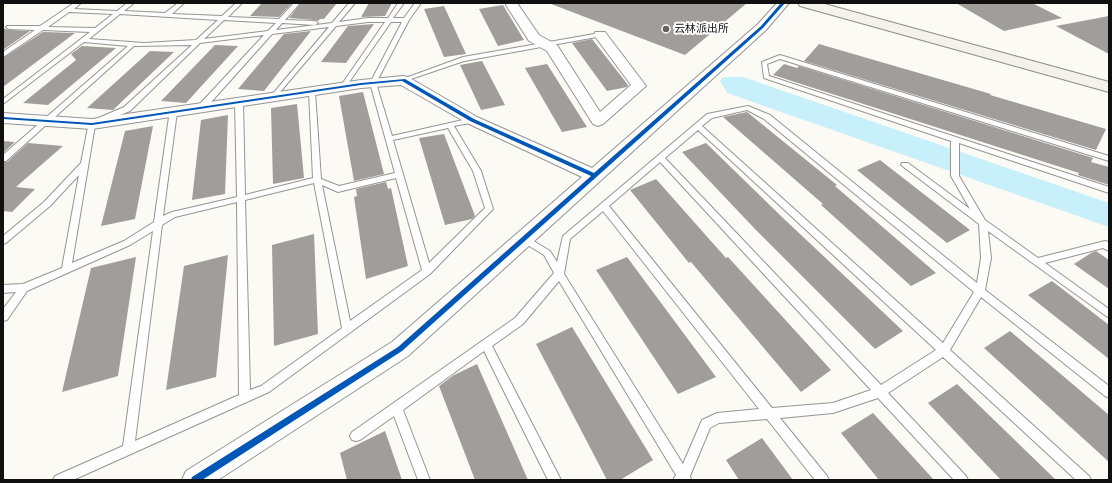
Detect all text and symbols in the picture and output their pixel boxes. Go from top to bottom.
place label: 云林派出所 [674,22,729,36]
marker: 云林派出所 [661,24,671,34]

